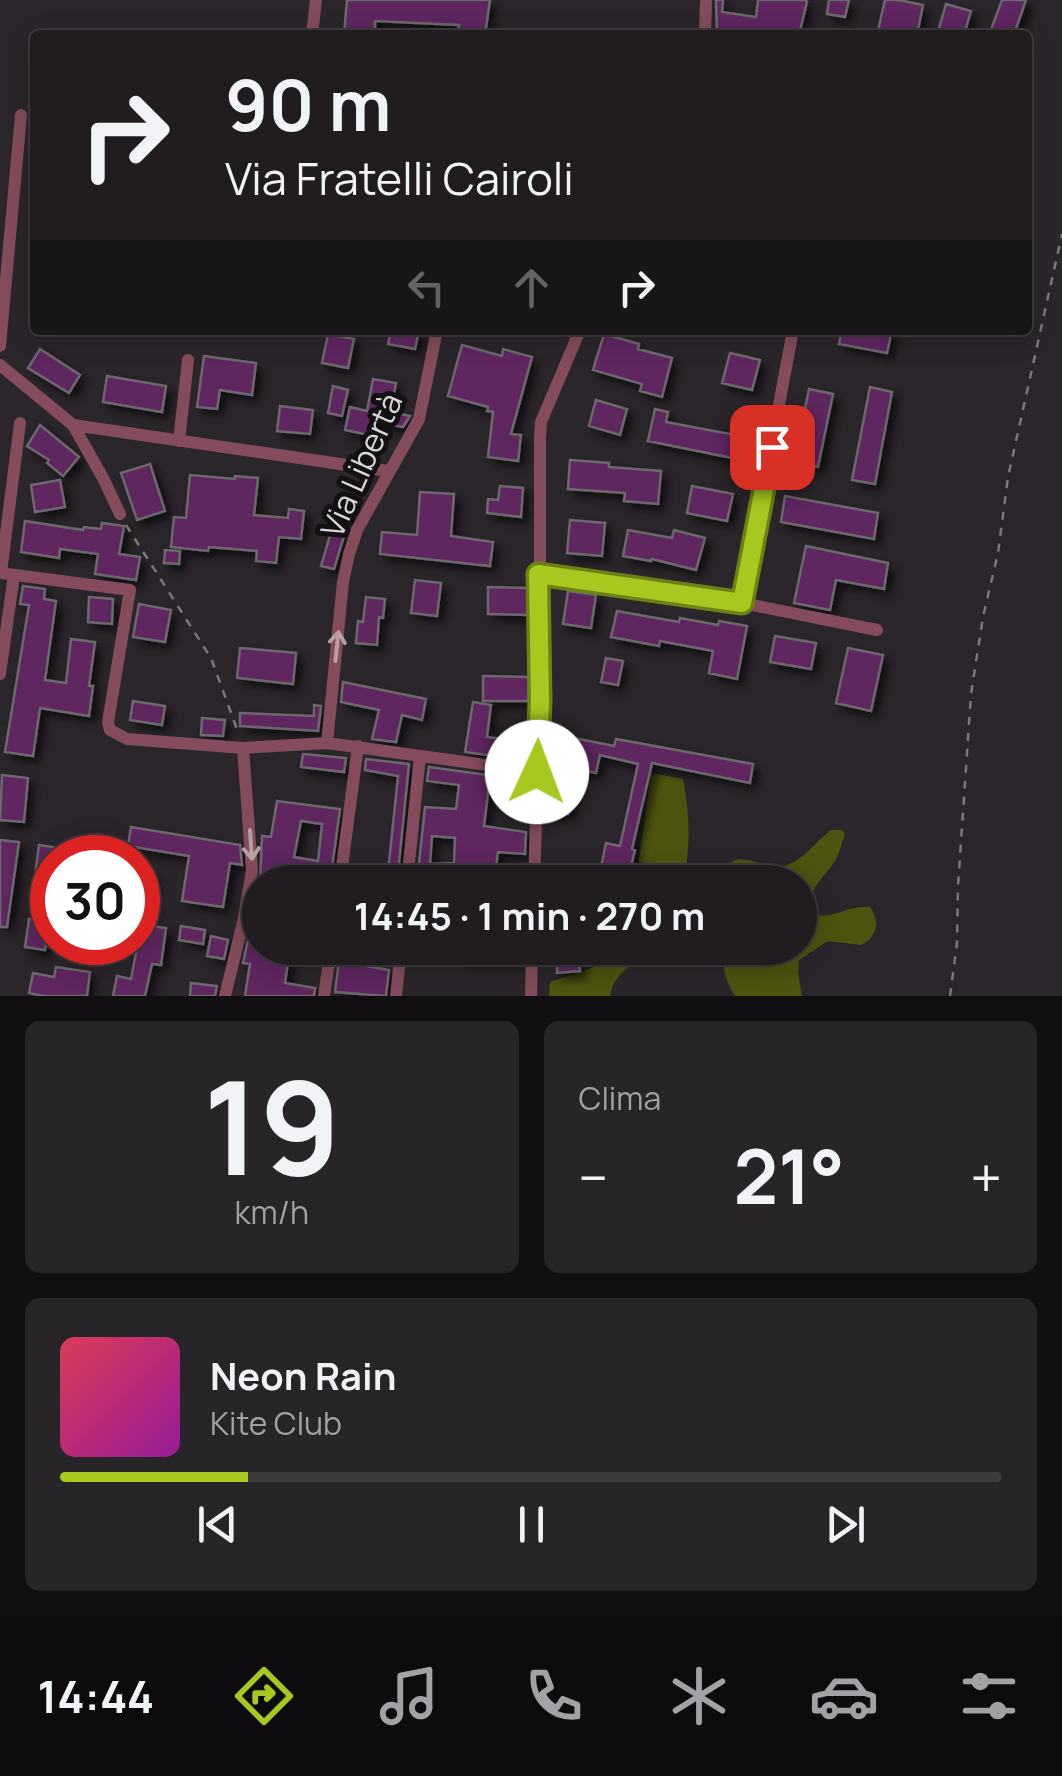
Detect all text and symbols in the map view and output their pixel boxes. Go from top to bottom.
text: 90 m [225,56,392,152]
icon: right [60,70,190,200]
text: Via Fratelli Cairoli [225,147,574,209]
icon: left [399,260,454,315]
icon: ahead [504,260,559,315]
icon: right [609,260,664,315]
street label: Via Libertà [310,386,412,544]
pin [730,405,815,490]
icon: arrive [745,420,800,475]
one-way arrow [328,630,347,662]
position arrow [485,720,589,824]
one-way arrow [241,829,260,861]
speed limit sign: 30 [30,835,160,965]
text: 14:45 · 1 min · 270 m [354,889,705,941]
text: 19 [203,1036,341,1214]
text: Clima [579,1076,661,1120]
text: 21° [734,1124,845,1227]
text: − [579,1139,608,1215]
text: + [970,1139,1002,1215]
text: km/h [235,1190,309,1234]
text: Neon Rain [210,1349,396,1401]
text: Kite Club [210,1401,342,1445]
icon: previous [190,1497,245,1552]
icon: pause [504,1497,559,1552]
icon: next [818,1497,873,1552]
icon: directions [229,1661,299,1731]
icon: music [374,1661,444,1731]
icon: phone [519,1661,589,1731]
icon: climate [664,1661,734,1731]
icon: car [809,1661,879,1731]
icon: filters [954,1661,1024,1731]
text: 14:44 [38,1665,154,1727]

